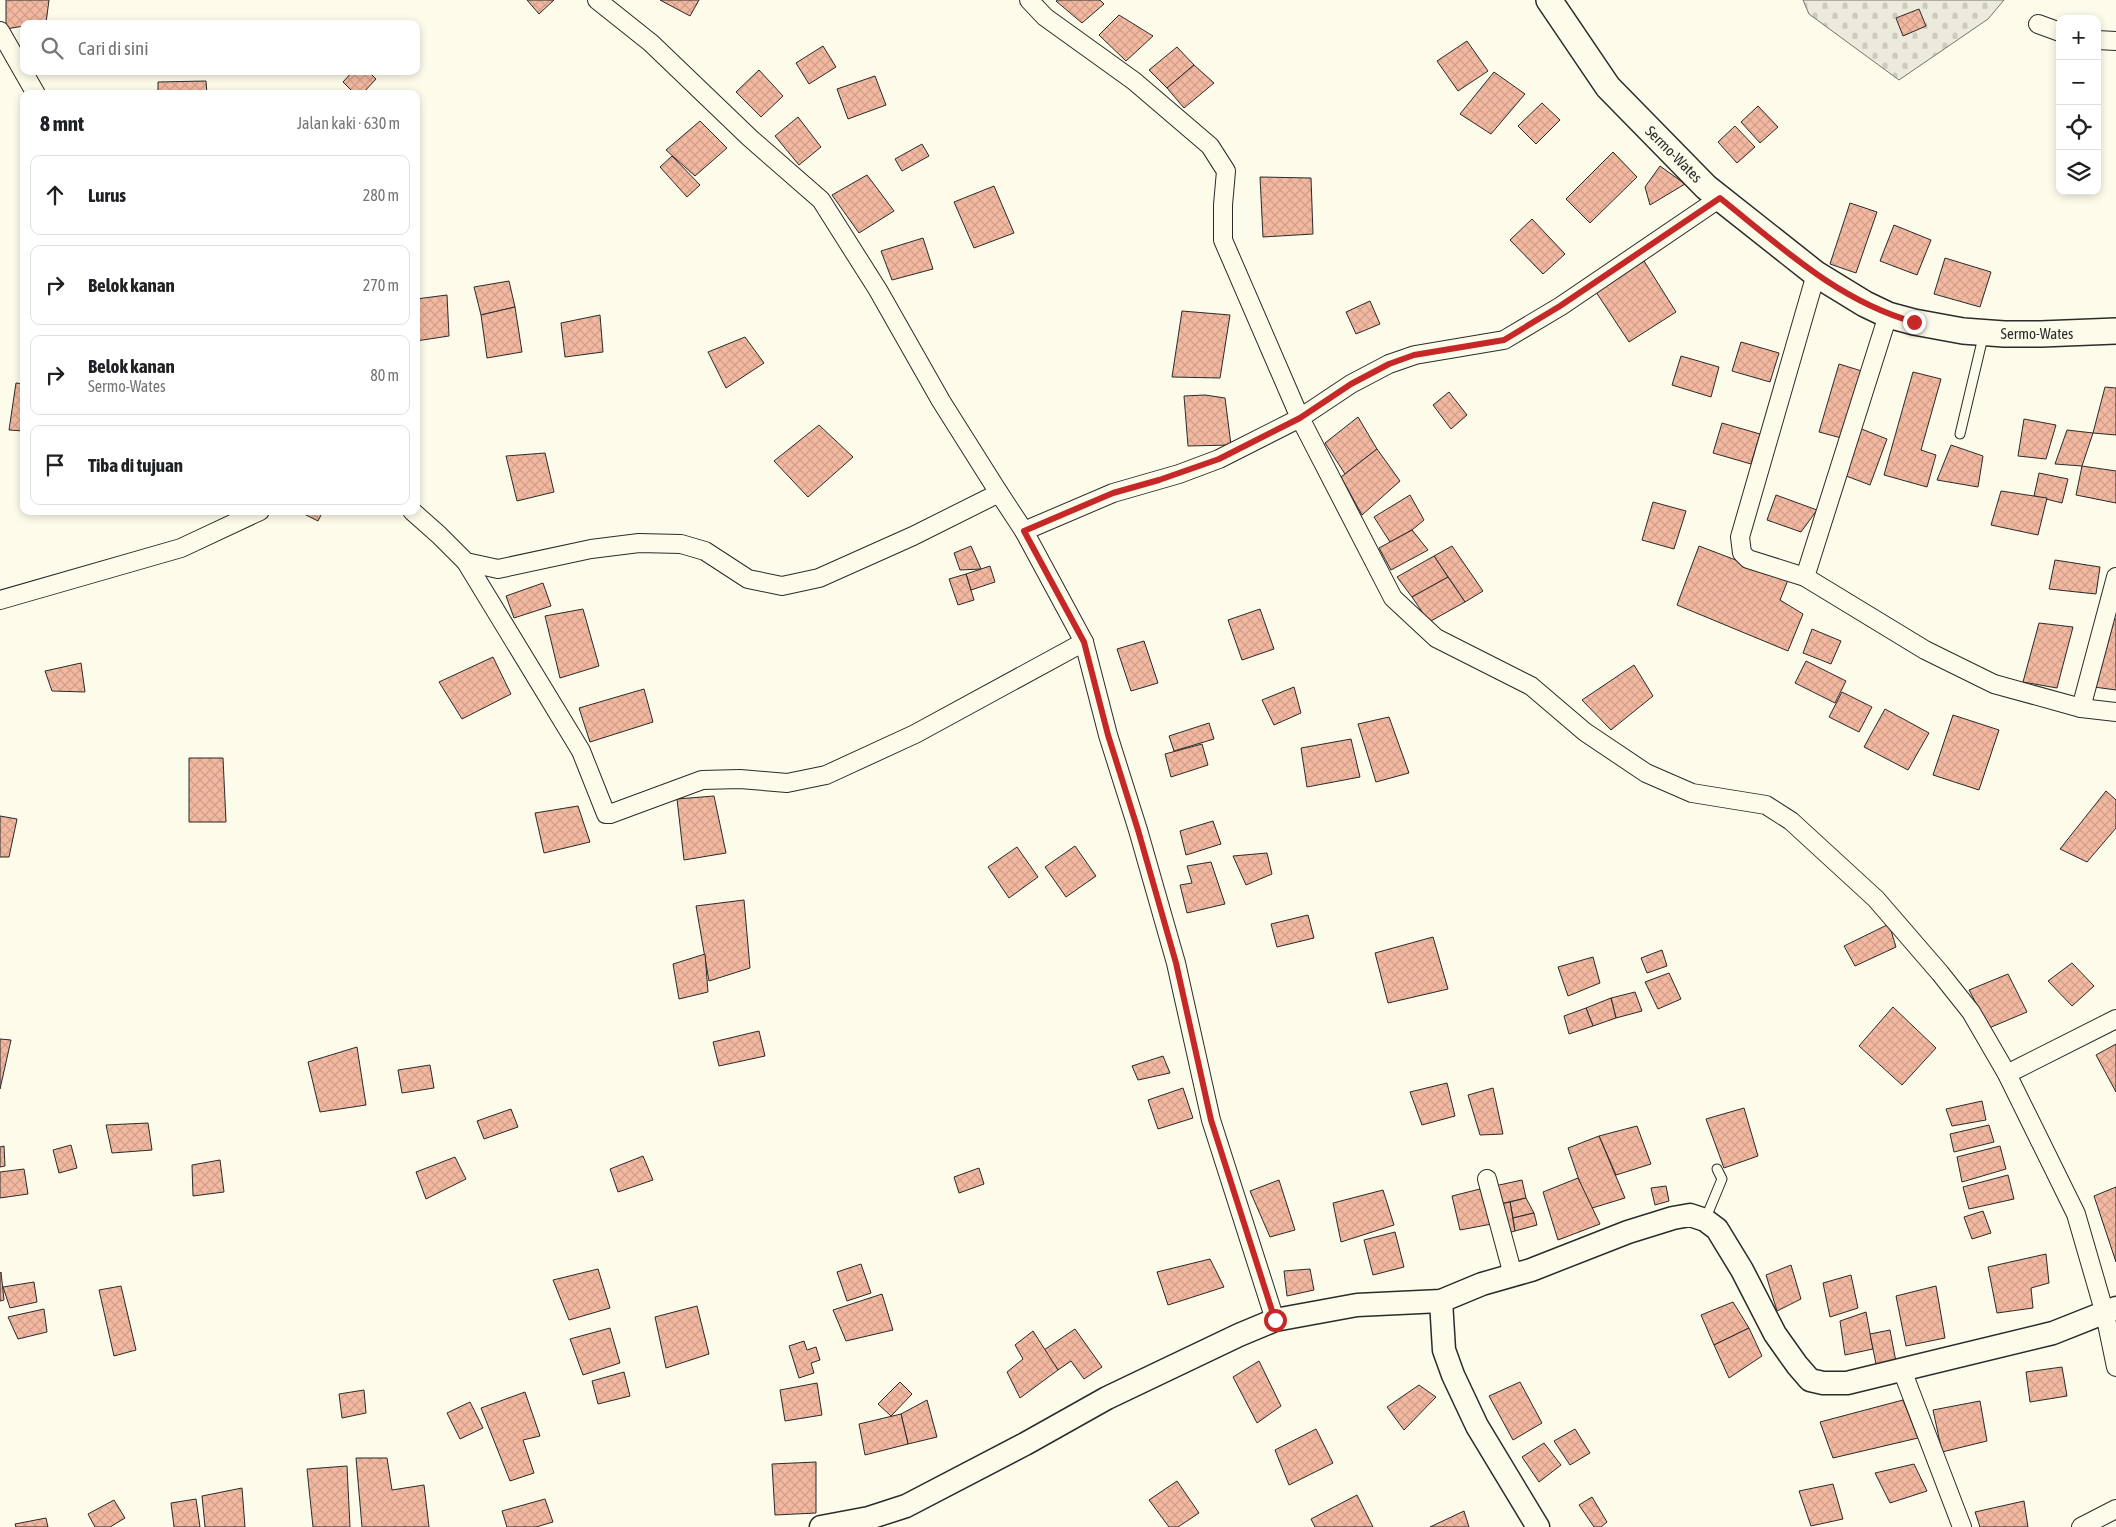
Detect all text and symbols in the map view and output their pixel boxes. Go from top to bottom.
map controls [2056,15,2101,195]
button: + [2056,15,2101,60]
search box [20,20,420,75]
icon: search [38,34,66,62]
text: Cari di sini [78,37,149,59]
button: − [2056,60,2101,105]
button: locate [2056,105,2101,150]
text: 8 mnt [40,111,84,135]
text: Jalan kaki · 630 m [297,114,400,132]
street label: Sermo-Wates [1642,122,1706,186]
button: layers [2056,150,2101,195]
icon: ahead [41,181,69,209]
text: Lurus [88,184,126,206]
text: 280 m [363,186,399,204]
icon: right [41,271,69,299]
text: Belok kanan [88,274,175,296]
text: 270 m [363,276,399,294]
route end [1903,311,1926,334]
street label: Sermo-Wates [2001,325,2073,342]
text: Belok kanan [88,355,175,377]
icon: right [41,361,69,389]
text: 80 m [370,366,399,384]
text: Sermo-Wates [88,377,166,395]
icon: arrive [41,451,69,479]
text: Tiba di tujuan [88,454,183,476]
route start [1264,1309,1287,1332]

